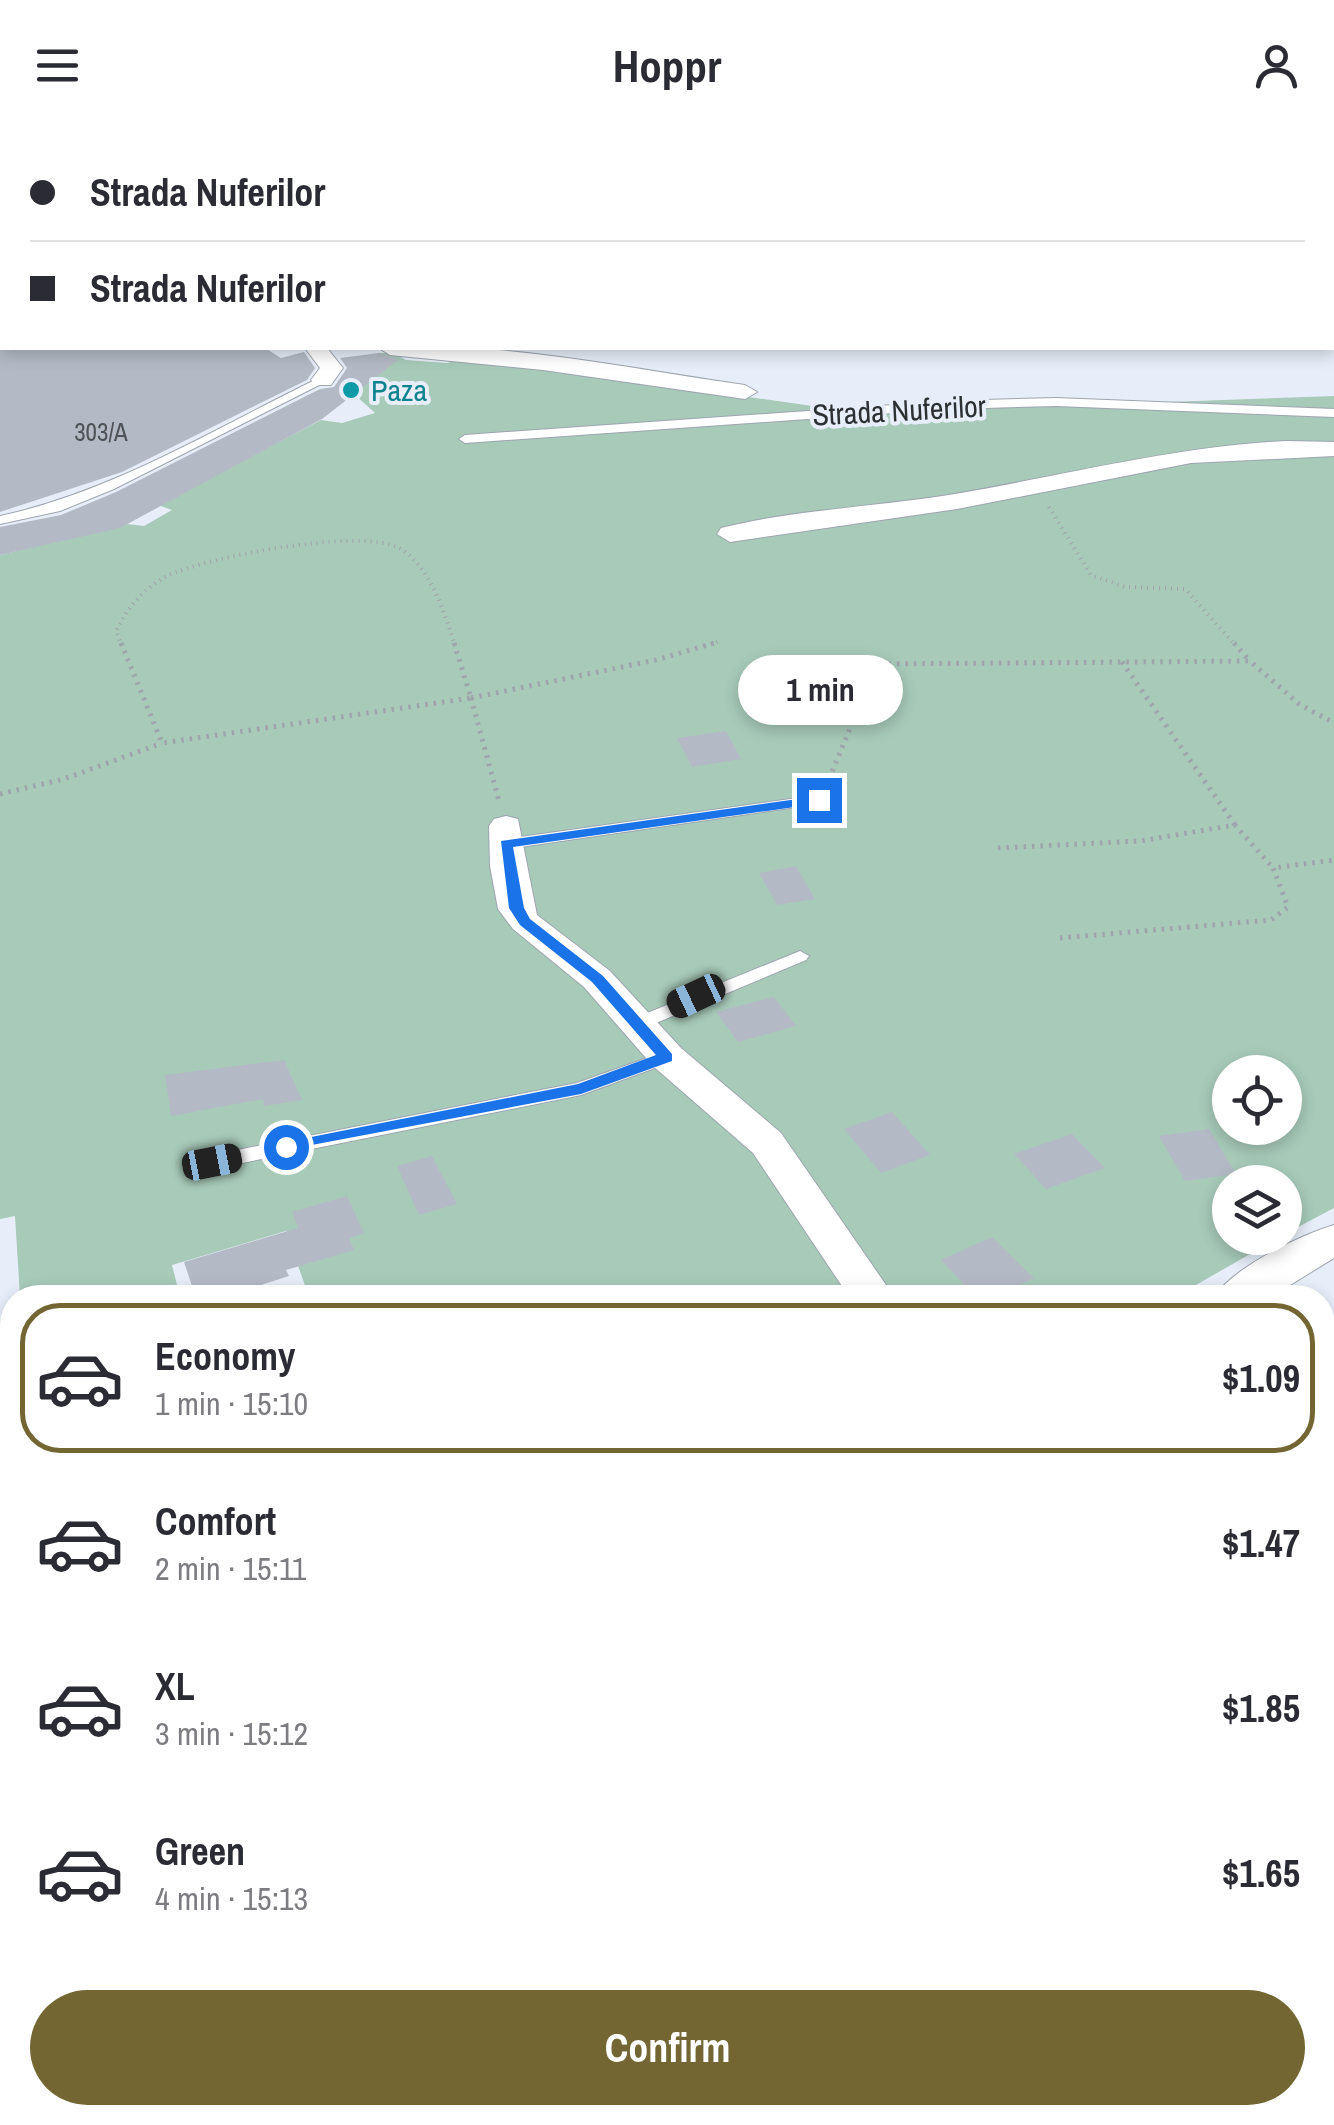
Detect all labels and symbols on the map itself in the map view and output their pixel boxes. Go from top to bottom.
place label: Paza [371,370,427,410]
marker: Paza [340,379,362,401]
street label: Strada Nuferilor [811,385,988,435]
house number: 303/A [74,415,128,449]
callout: 1 min [736,655,902,725]
route end [797,778,842,823]
car [662,970,730,1022]
route start [264,1125,309,1170]
car [180,1142,244,1182]

